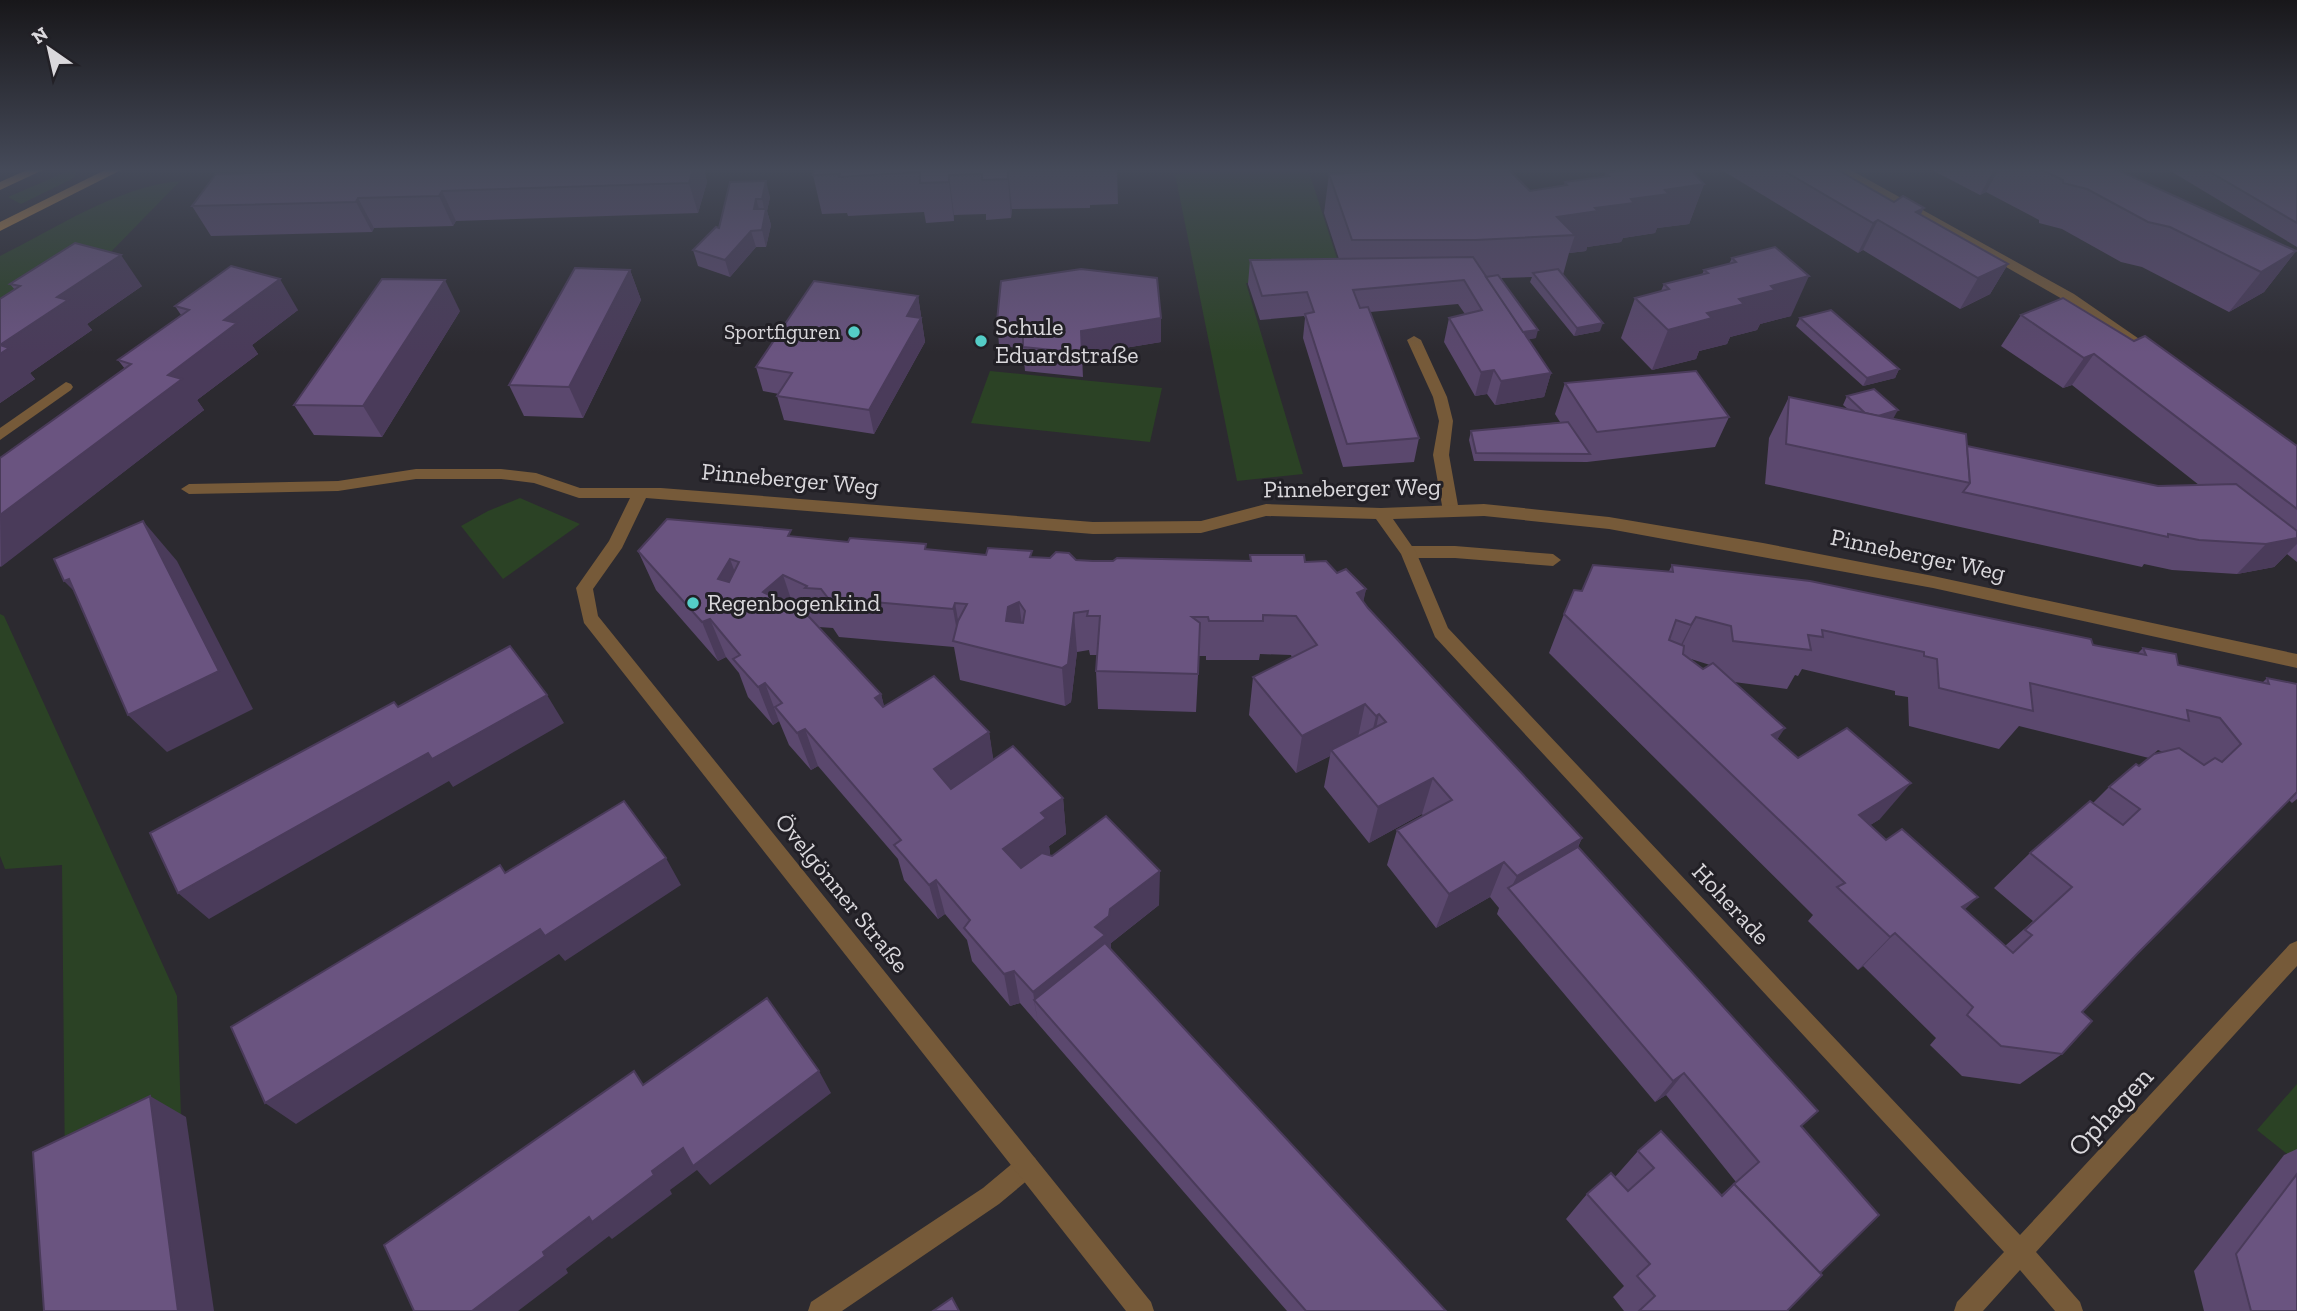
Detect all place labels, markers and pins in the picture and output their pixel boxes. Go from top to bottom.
place label: Schule Eduardstraße [995,312,1139,369]
place label: Sportfiguren [724,319,840,344]
marker: Sportfiguren [846,324,862,340]
marker: Schule Eduardstraße [973,333,989,349]
place label: Regenbogenkind [707,588,880,617]
marker: Regenbogenkind [685,595,701,611]

